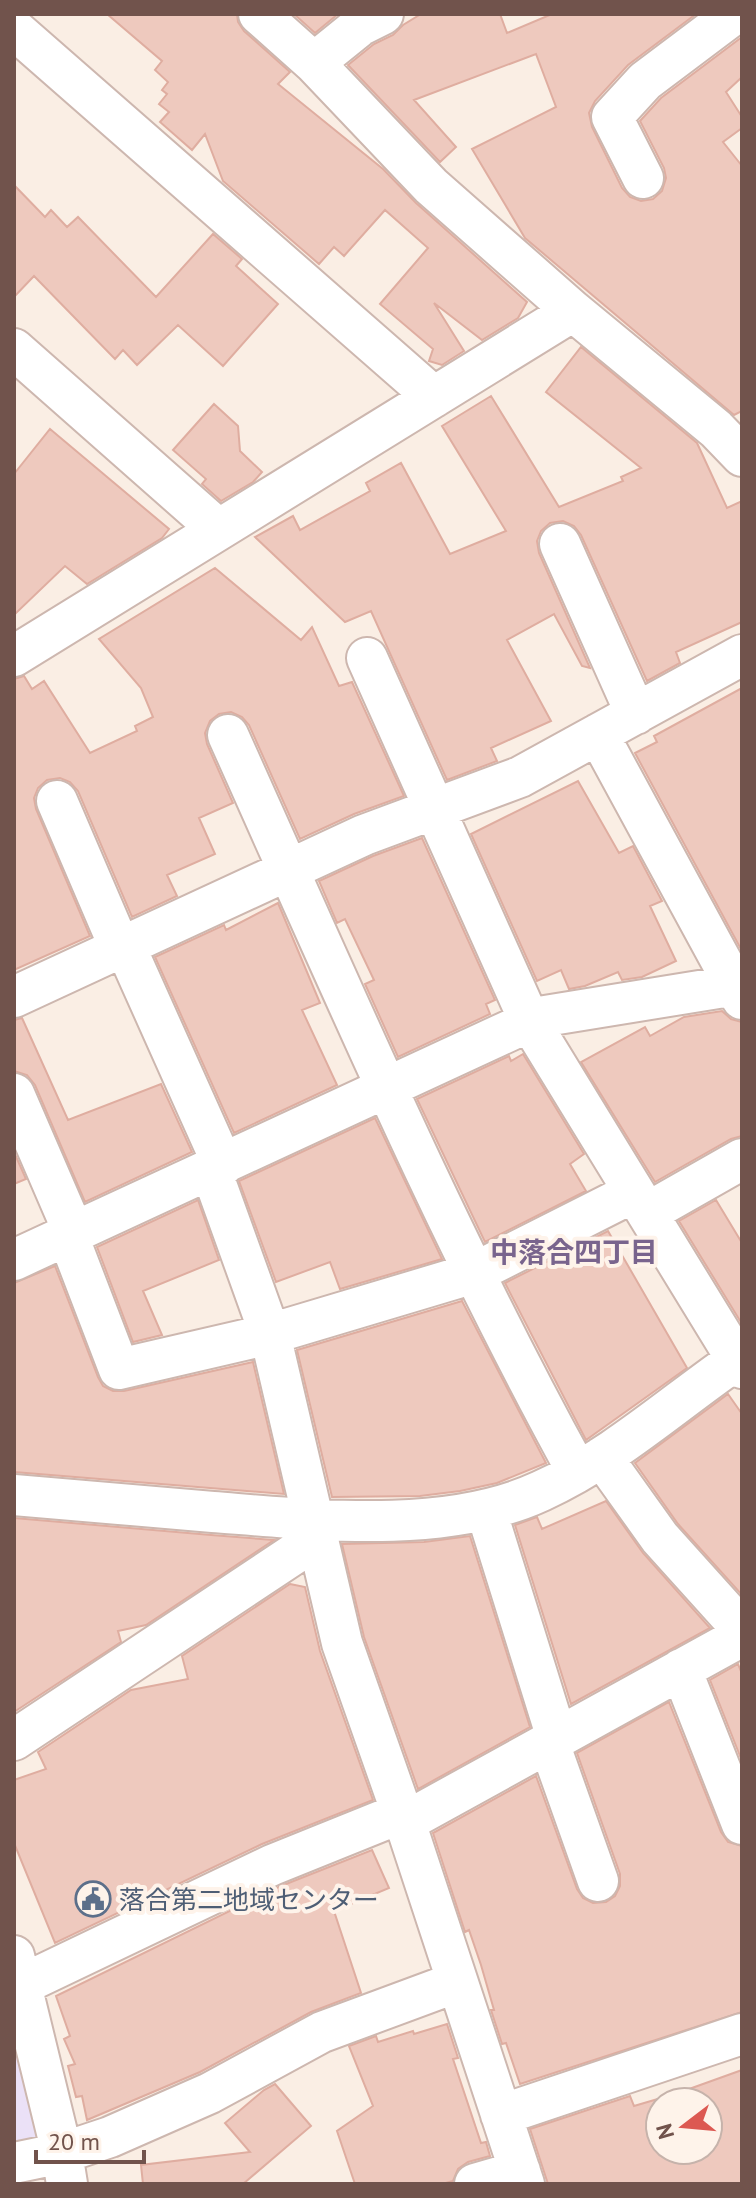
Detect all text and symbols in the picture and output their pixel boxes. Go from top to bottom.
district label: 中落合四丁目 [490,1233,658,1270]
public building icon: 落合第二地域センター [74,1880,112,1918]
place label: 落合第二地域センター [119,1883,379,1916]
north arrow [644,2086,724,2166]
scale bar [36,2114,144,2164]
text: N [649,2121,680,2142]
text: 20 m [48,2126,100,2157]

